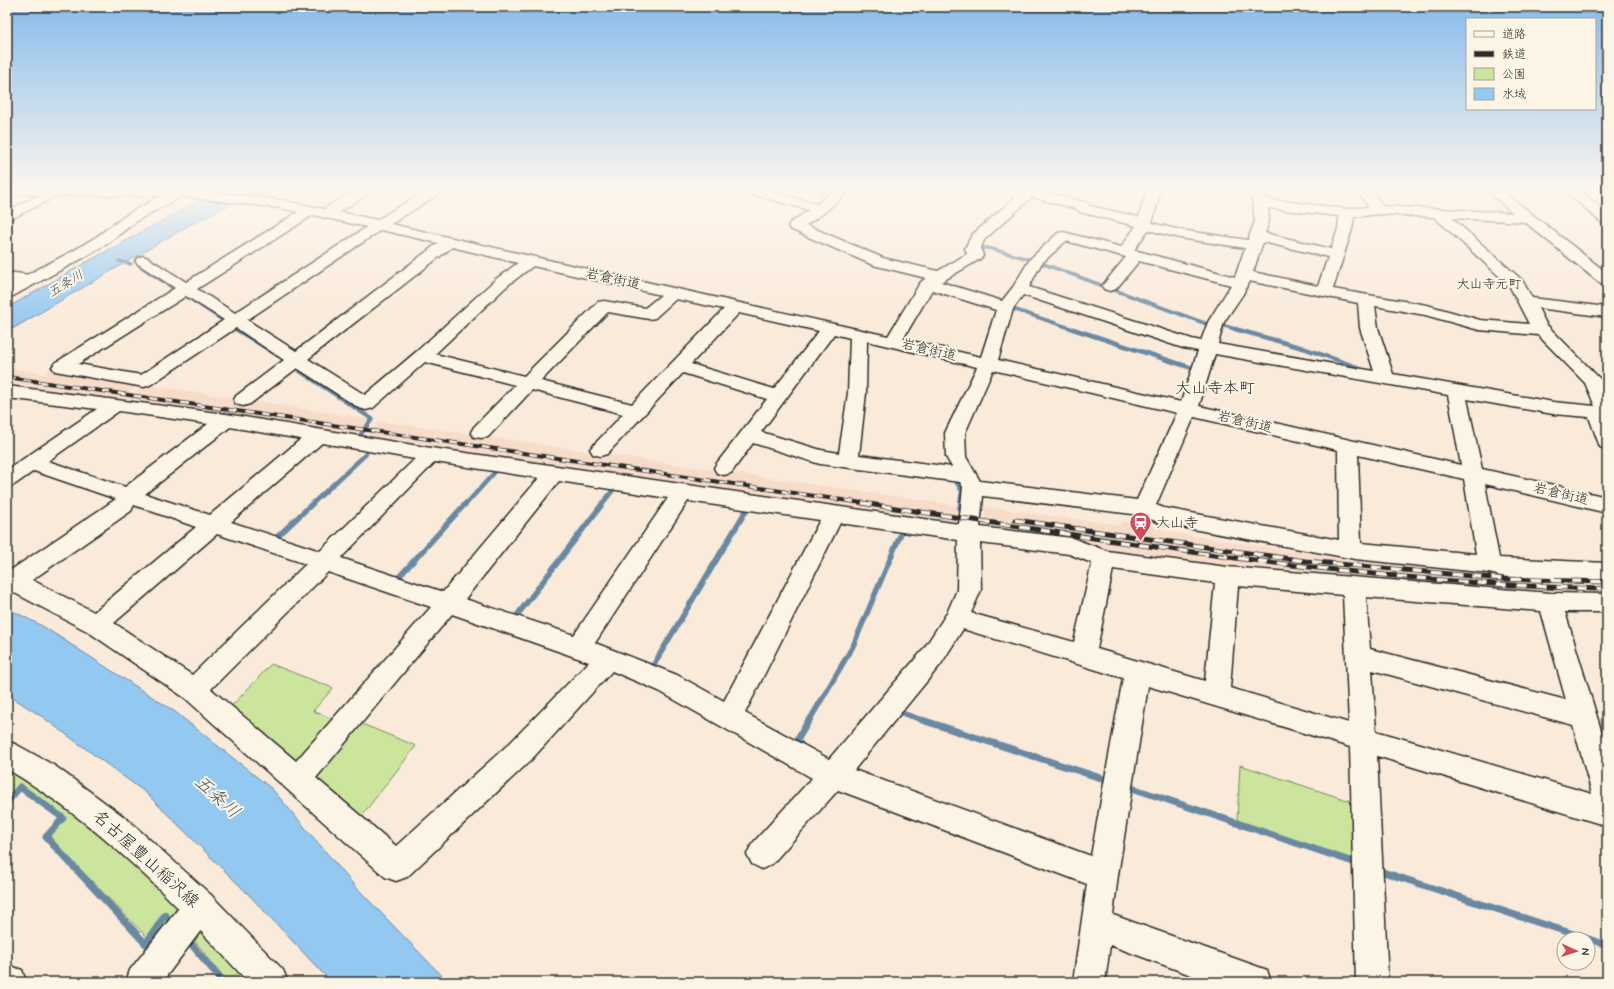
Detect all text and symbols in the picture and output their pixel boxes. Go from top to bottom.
legend [1466,18,1596,110]
text: 道路 [1502,27,1526,43]
text: 鉄道 [1502,47,1526,63]
text: 公園 [1502,67,1526,83]
text: 水域 [1502,87,1526,103]
street label: 岩倉街道 [584,264,642,294]
water label: 五条川 [45,266,87,302]
district label: 大山寺元町 [1456,276,1522,293]
street label: 岩倉街道 [900,335,958,365]
district label: 大山寺本町 [1175,378,1255,399]
street label: 岩倉街道 [1216,407,1274,437]
street label: 岩倉街道 [1532,479,1590,509]
station icon: 大山寺 [1127,510,1153,543]
place label: 大山寺 [1156,514,1198,532]
water label: 五条川 [189,770,245,824]
street label: 名古屋豊山稲沢線 [88,805,204,913]
north arrow [1556,931,1596,971]
text: N [1578,947,1592,955]

